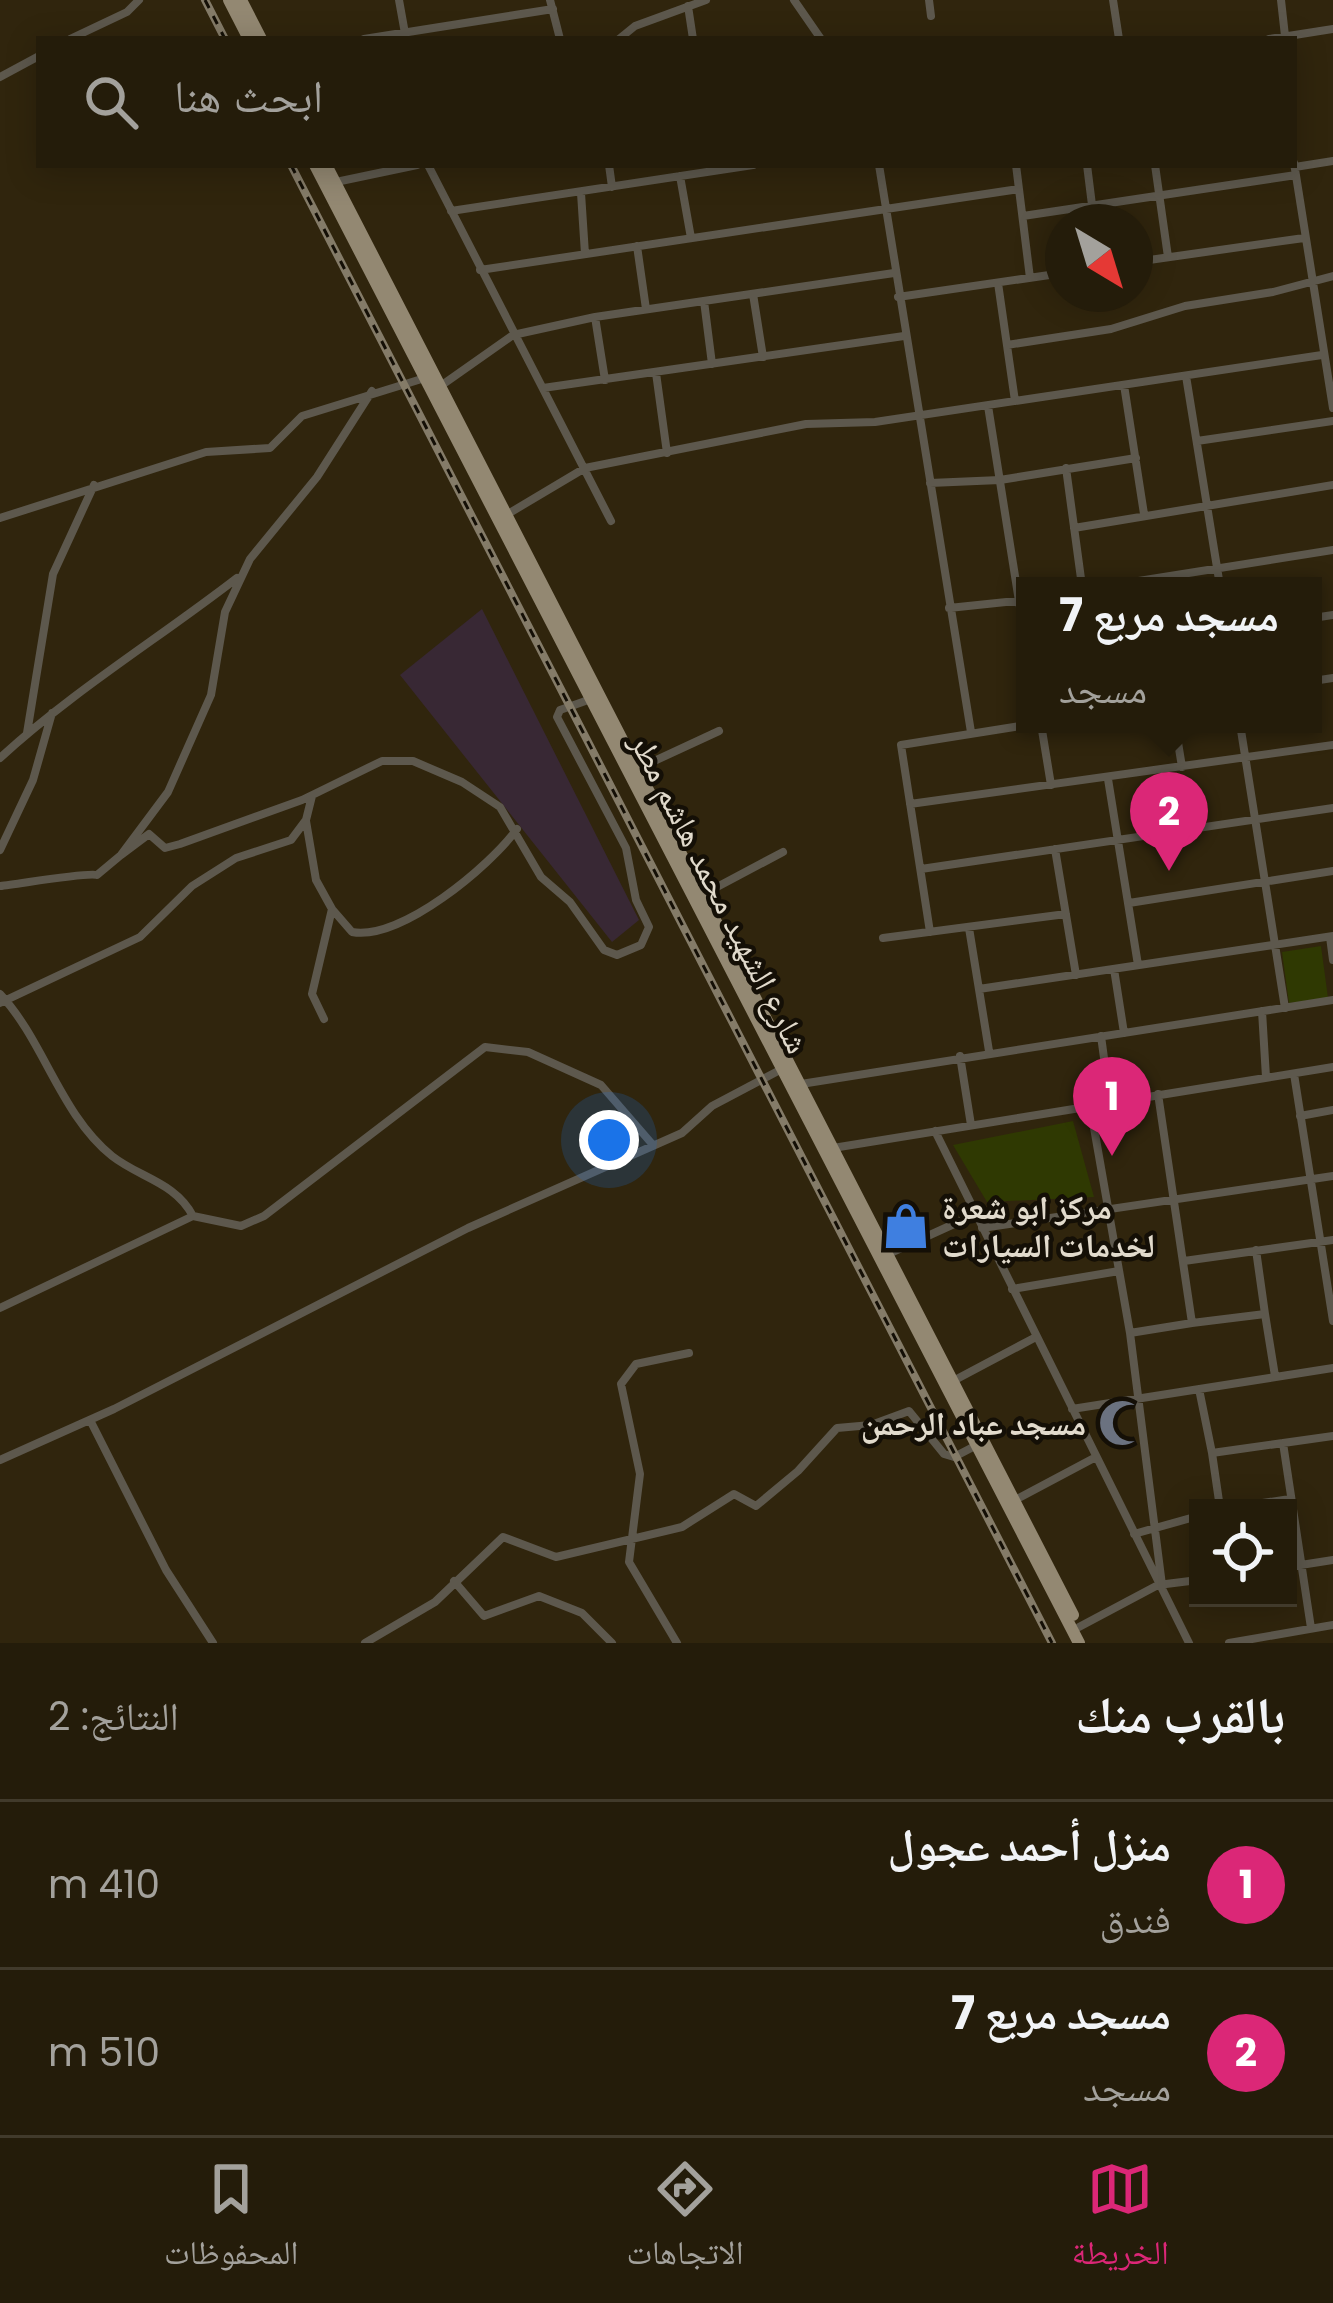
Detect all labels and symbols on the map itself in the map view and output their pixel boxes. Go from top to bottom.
north arrow [1045,204,1153,312]
street label: شارع الشهيد محمد هاشم مطر [618,724,821,1062]
pin: 2 [1130,772,1208,871]
pin: 1 [1073,1057,1151,1156]
your location [579,1110,639,1170]
place label: مركز ابو شعرة لخدمات السيارات [942,1184,1155,1269]
shop icon: مركز ابو شعرة لخدمات السيارات [881,1201,931,1251]
mosque icon: مسجد عباد الرحمن [1097,1398,1147,1448]
place label: مسجد عباد الرحمن [861,1400,1086,1447]

